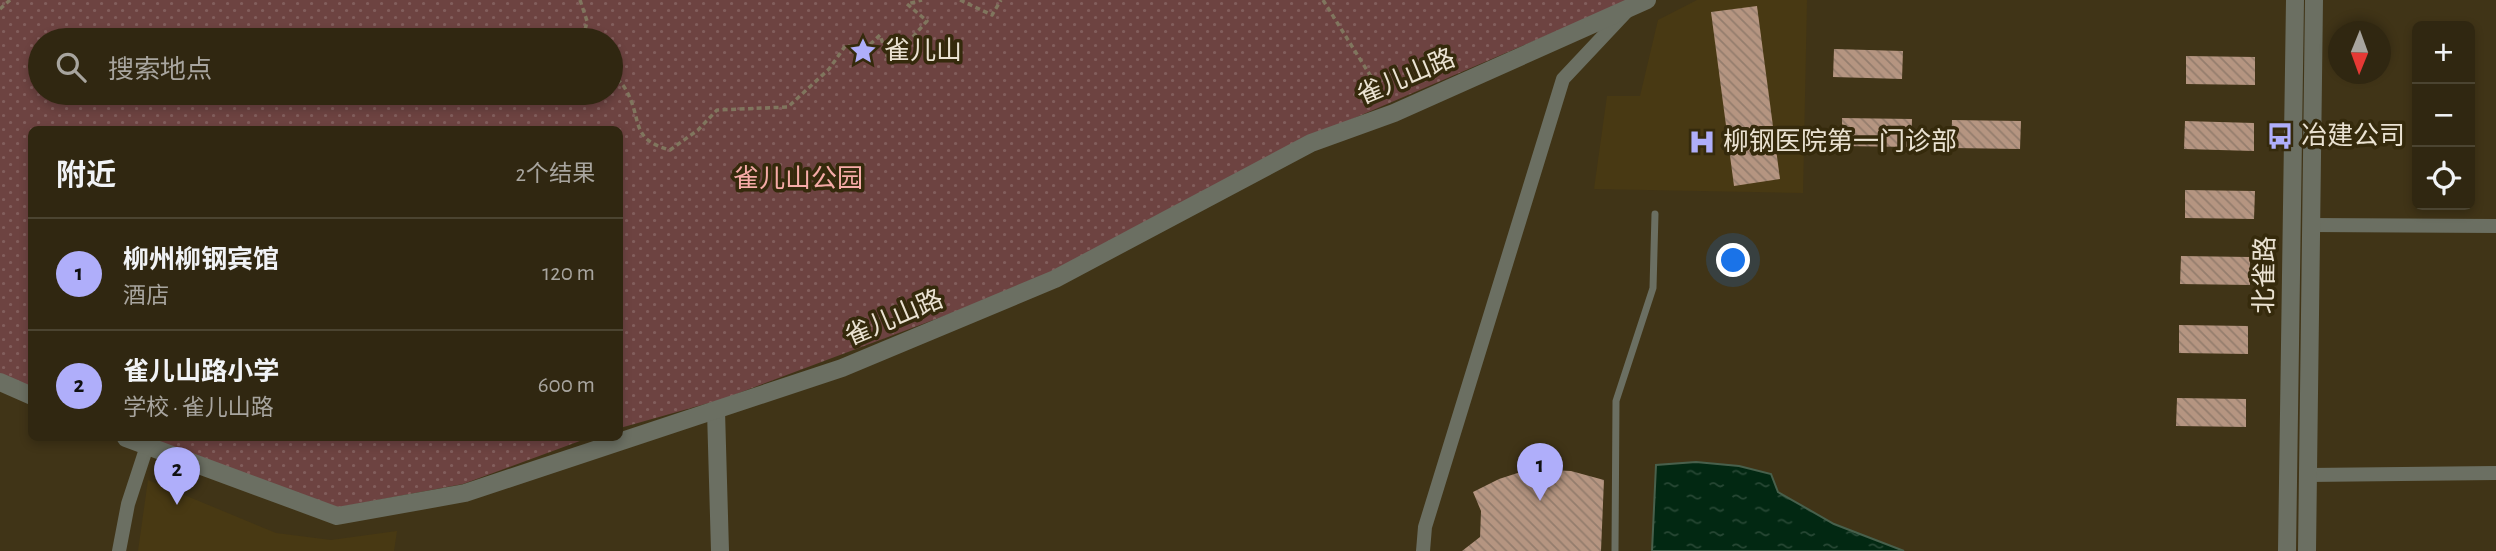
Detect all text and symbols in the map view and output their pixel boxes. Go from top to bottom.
north arrow [2328,21,2391,84]
map controls [2412,21,2475,210]
button: + [2412,21,2475,84]
search box [28,28,623,105]
place icon: 雀儿山 [848,36,878,66]
place label: 雀儿山 [884,37,962,64]
street label: 雀儿山路 [1353,44,1459,109]
icon: search [52,48,90,86]
text: 搜索地点 [108,57,212,83]
button: − [2412,84,2475,147]
bus stop icon: 冶建公司 [2265,121,2295,151]
place label: 冶建公司 [2301,122,2405,149]
hospital icon: 柳钢医院第一门诊部 [1687,127,1717,157]
place label: 柳钢医院第一门诊部 [1723,127,1957,155]
button: locate [2412,147,2475,210]
text: 附近 [56,161,116,191]
text: 2个结果 [516,163,595,186]
park label: 雀儿山公园 [733,165,863,192]
street label: 北雀路 [2250,236,2279,314]
your location [1716,243,1750,277]
text: 柳州柳钢宾馆 [123,247,279,273]
text: 1 [75,262,83,285]
text: 120 m [542,262,595,285]
text: 酒店 [123,285,169,308]
street label: 雀儿山路 [841,285,947,350]
text: 雀儿山路小学 [123,359,279,385]
text: 2 [74,374,84,397]
text: 600 m [538,374,595,397]
text: 学校 · 雀儿山路 [123,397,274,420]
pin: 1 [1517,443,1563,501]
pin: 2 [154,447,200,505]

